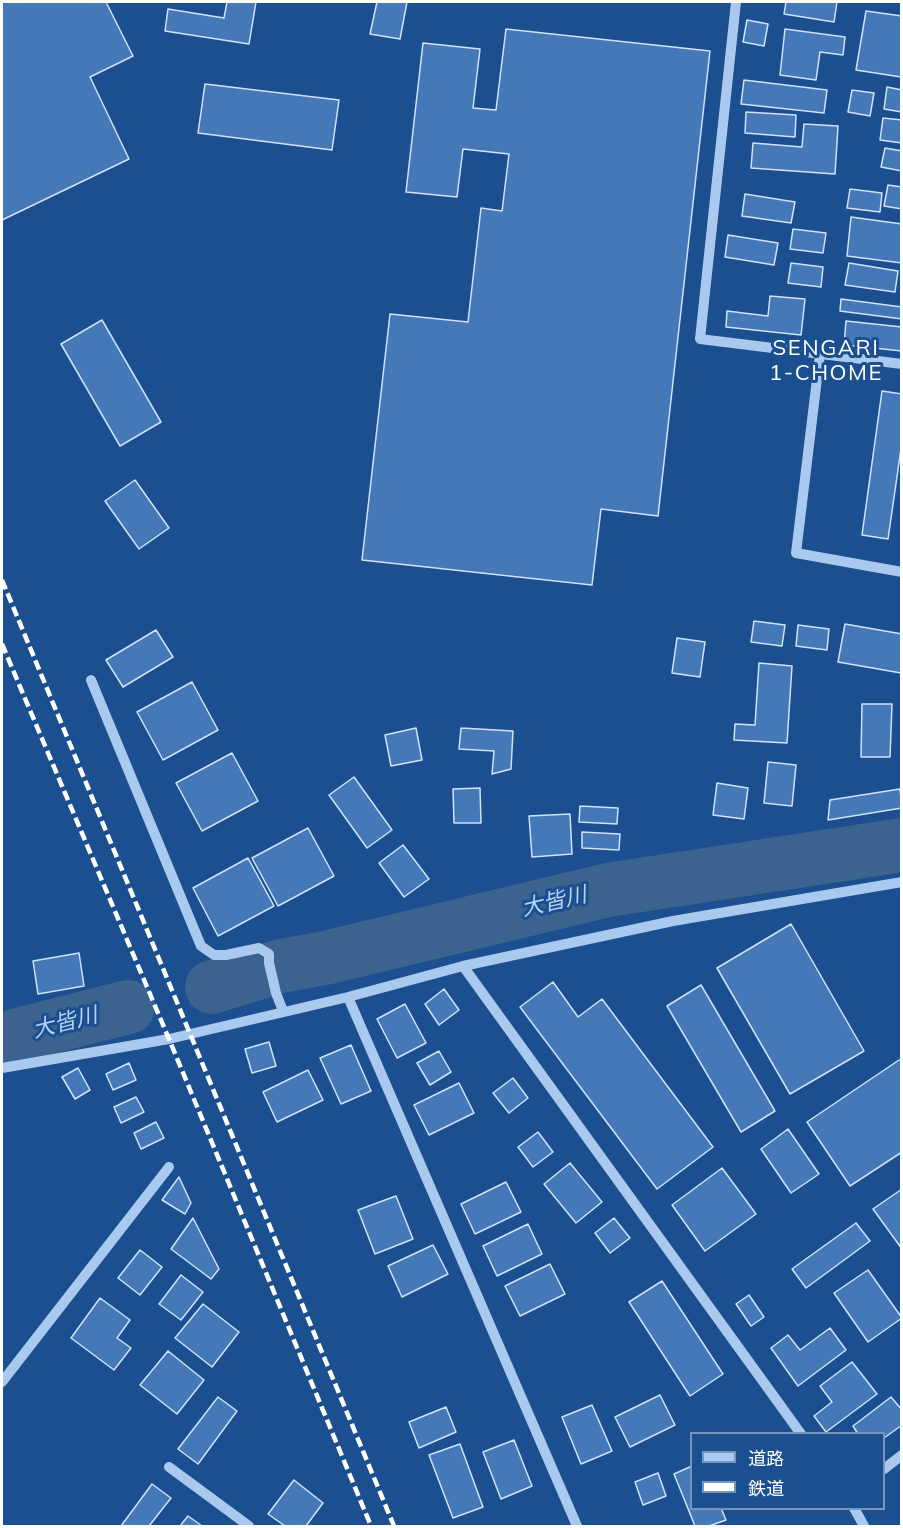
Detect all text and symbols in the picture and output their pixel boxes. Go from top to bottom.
district label: SENGARI 1-CHOME [769,335,883,386]
water label: 大皆川 [519,882,589,922]
water label: 大皆川 [30,1002,100,1044]
legend [690,1432,885,1510]
text: 道路 [748,1447,784,1470]
text: 鉄道 [748,1477,784,1500]

